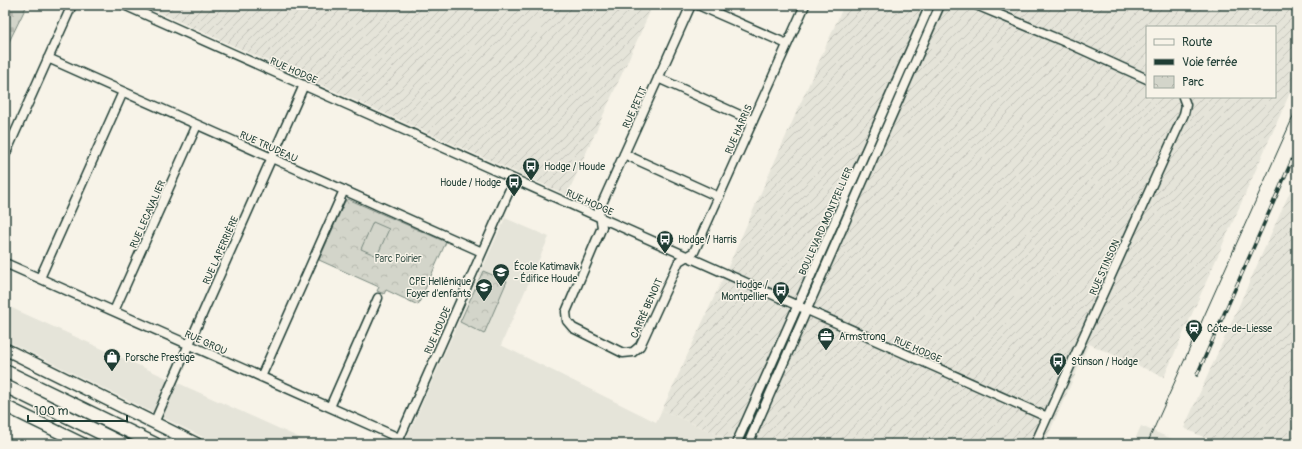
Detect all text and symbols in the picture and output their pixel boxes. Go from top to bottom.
legend [1146,26,1276,98]
text: Route [1182,35,1212,50]
street label: RUE HODGE [268,55,319,87]
text: Voie ferrée [1182,55,1237,70]
text: Parc [1182,75,1204,90]
street label: RUE PETIT [620,84,650,130]
street label: RUE HARRIS [723,103,755,156]
street label: RUE TRUDEAU [238,129,300,165]
bus stop icon: Hodge / Houde [521,156,541,181]
place label: Hodge / Houde [544,161,605,173]
street label: BOULEVARD MONTPELLIER [797,165,855,277]
bus stop icon: Houde / Hodge [504,172,524,197]
place label: Houde / Hodge [440,177,501,189]
street label: RUE LECAVALIER [128,178,168,250]
street label: RUE HODGE [564,187,615,219]
street label: RUE LAPERRIÈRE [200,214,241,286]
bus stop icon: Hodge / Harris [655,229,675,254]
place label: Hodge / Harris [678,234,737,246]
street label: RUE STINSON [1087,237,1123,297]
park label: Parc Poirier [374,253,422,265]
place label: École Katimavik - Édifice Houde [514,260,580,285]
school or university icon: École Katimavik - Édifice Houde [491,262,511,287]
place label: CPE Hellénique Foyer d'enfants [406,276,472,300]
street label: CARRÉ BENOIT [627,276,666,340]
school or university icon: CPE Hellénique Foyer d'enfants [474,277,494,302]
place label: Hodge / Montpellier [721,279,768,303]
bus stop icon: Hodge / Montpellier [771,280,791,305]
street label: RUE HOUDE [422,305,454,356]
station icon: Côte-de-Liesse [1184,318,1204,343]
place label: Côte-de-Liesse [1207,323,1272,335]
office icon: Armstrong [816,326,836,351]
street label: RUE GROU [183,328,229,358]
place label: Armstrong [839,331,886,343]
street label: RUE HODGE [892,334,943,366]
shop icon: Porsche Prestige [102,347,122,372]
bus stop icon: Stinson / Hodge [1048,351,1068,376]
place label: Porsche Prestige [125,352,195,364]
place label: Stinson / Hodge [1071,356,1138,368]
scale bar [28,397,127,423]
text: 100 m [34,404,69,419]

